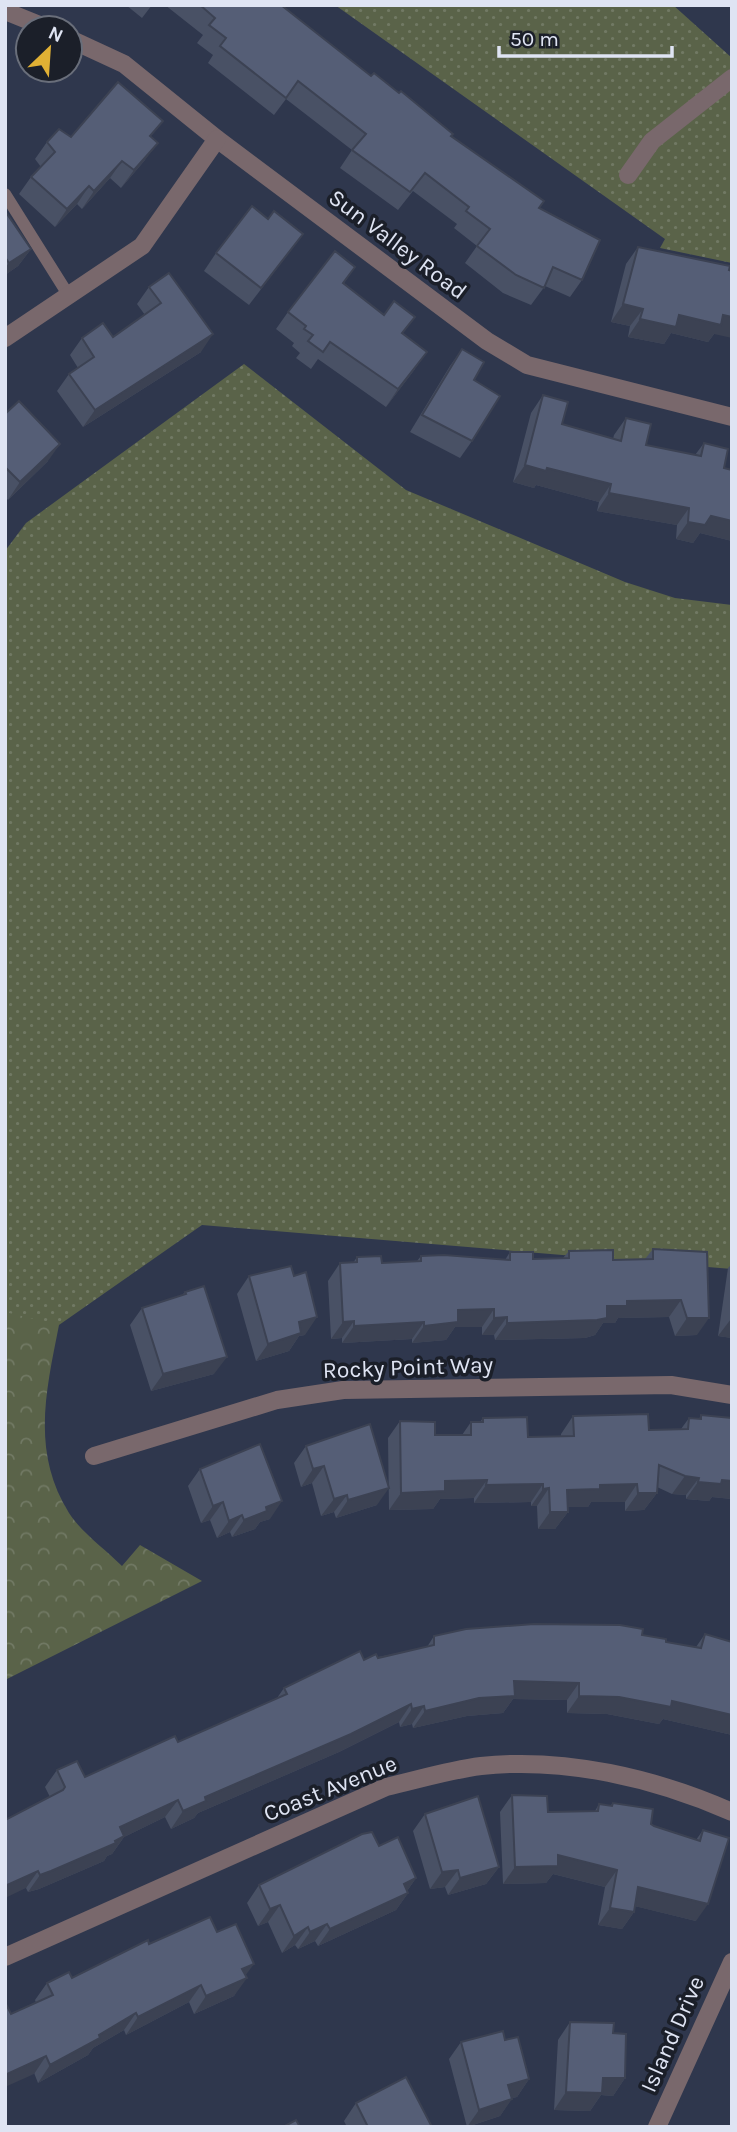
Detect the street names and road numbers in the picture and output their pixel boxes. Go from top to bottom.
street label: Sun Valley Road [323,184,472,305]
street label: Rocky Point Way [322,1351,494,1384]
street label: Coast Avenue [260,1749,401,1827]
street label: Island Drive [635,1972,710,2096]

